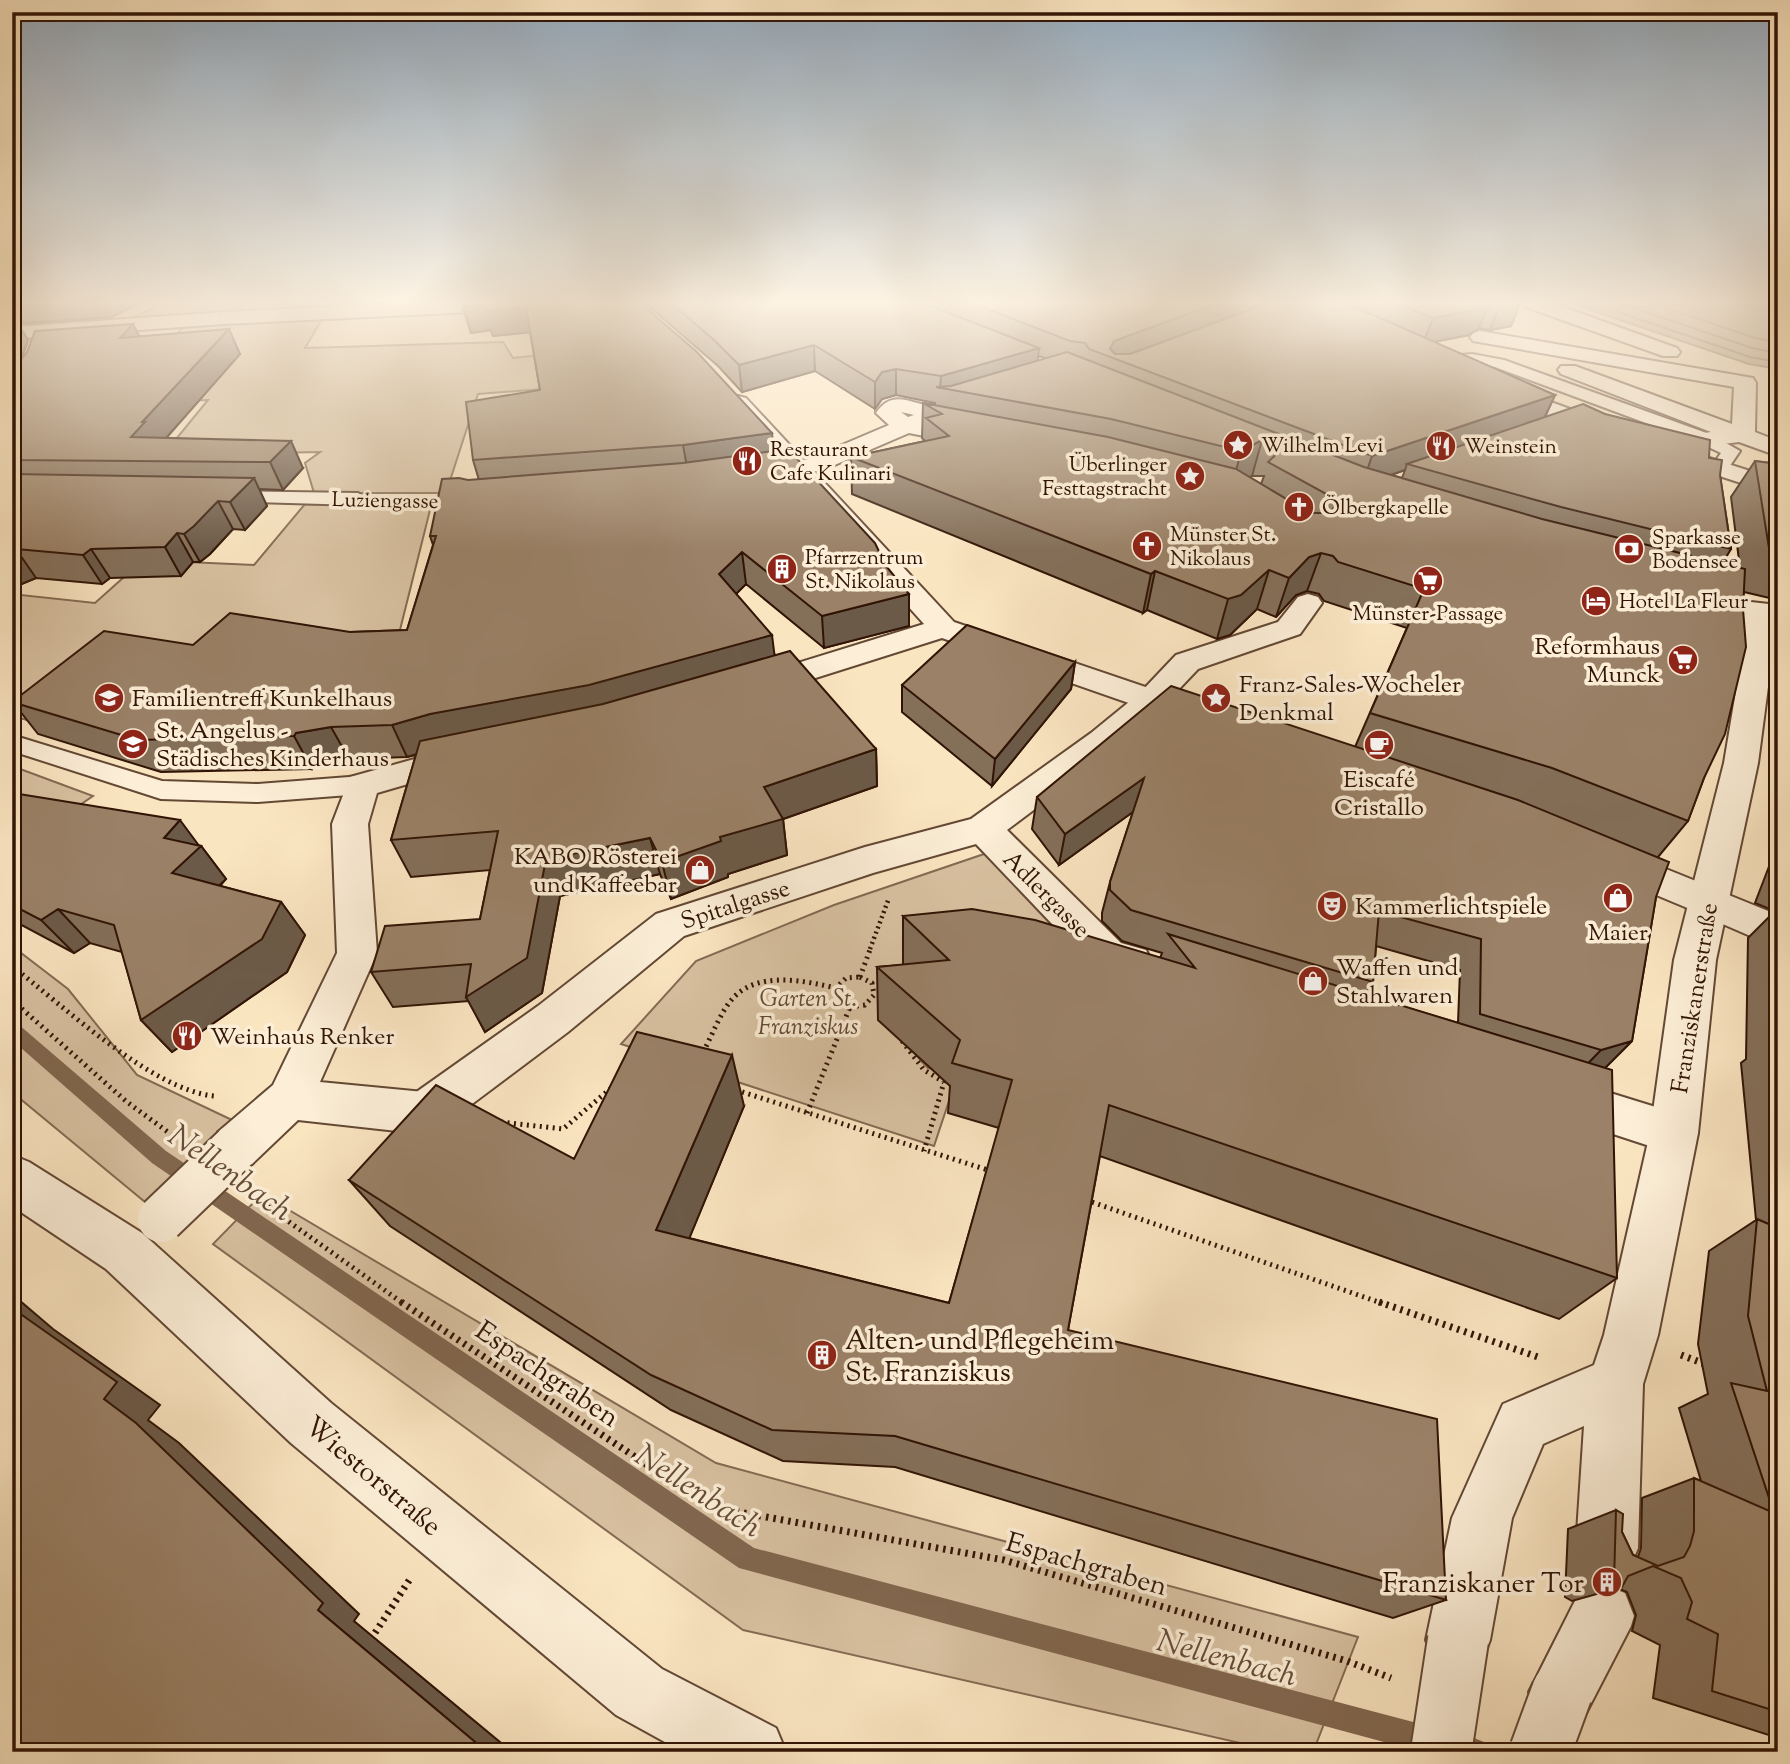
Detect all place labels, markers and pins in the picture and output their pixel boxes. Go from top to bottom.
place icon: Wilhelm Levi [1221,428,1255,462]
restaurant icon: Weinstein [1424,429,1458,463]
place label: Wilhelm Levi [1261,432,1384,462]
place label: Weinstein [1464,433,1557,463]
place label: Restaurant Cafe Kulinari [770,436,891,490]
restaurant icon: Restaurant Cafe Kulinari [730,444,764,478]
place label: Überlinger Festtagstracht [1042,451,1167,505]
place icon: Überlinger Festtagstracht [1173,459,1207,493]
church icon: Ölbergkapelle [1282,490,1316,524]
place label: Ölbergkapelle [1322,494,1449,524]
place label: Münster St. Nikolaus [1170,521,1276,575]
place label: Sparkasse Bodensee [1652,524,1741,578]
church icon: Münster St. Nikolaus [1130,529,1164,563]
bank icon: Sparkasse Bodensee [1612,532,1646,566]
place label: Pfarrzentrum St. Nikolaus [805,544,923,598]
building icon: Pfarrzentrum St. Nikolaus [765,552,799,586]
supermarket icon: Münster-Passage [1411,564,1445,598]
hotel icon: Hotel La Fleur [1579,584,1613,618]
place label: Hotel La Fleur [1619,588,1748,618]
place label: Münster-Passage [1353,600,1503,630]
place label: Reformhaus Munck [1534,631,1660,693]
supermarket icon: Reformhaus Munck [1666,643,1700,677]
place label: Franz-Sales-Wocheler Denkmal [1239,669,1461,731]
school or university icon: Familientreff Kunkelhaus [92,681,126,715]
place icon: Franz-Sales-Wocheler Denkmal [1199,681,1233,715]
place label: Familientreff Kunkelhaus [132,683,392,717]
place label: St. Angelus - Städisches Kinderhaus [156,715,389,777]
school or university icon: St. Angelus - Städisches Kinderhaus [116,727,150,761]
cafe icon: Eiscafé Cristallo [1362,728,1396,762]
place label: Eiscafé Cristallo [1334,764,1424,826]
place label: KABO Rösterei und Kaffeebar [514,841,677,903]
shop icon: KABO Rösterei und Kaffeebar [683,853,717,887]
shop icon: Maier [1601,881,1635,915]
theatre icon: Kammerlichtspiele [1315,889,1349,923]
place label: Kammerlichtspiele [1355,891,1547,925]
place label: Maier [1588,917,1648,951]
place label: Waffen und Stahlwaren [1336,952,1459,1014]
shop icon: Waffen und Stahlwaren [1296,964,1330,998]
restaurant icon: Weinhaus Renker [170,1019,204,1053]
place label: Weinhaus Renker [210,1021,394,1055]
place label: Alten- und Pflegeheim St. Franziskus [845,1322,1114,1394]
building icon: Alten- und Pflegeheim St. Franziskus [805,1338,839,1372]
place label: Franziskaner Tor [1382,1565,1584,1605]
building icon: Franziskaner Tor [1590,1565,1624,1599]

